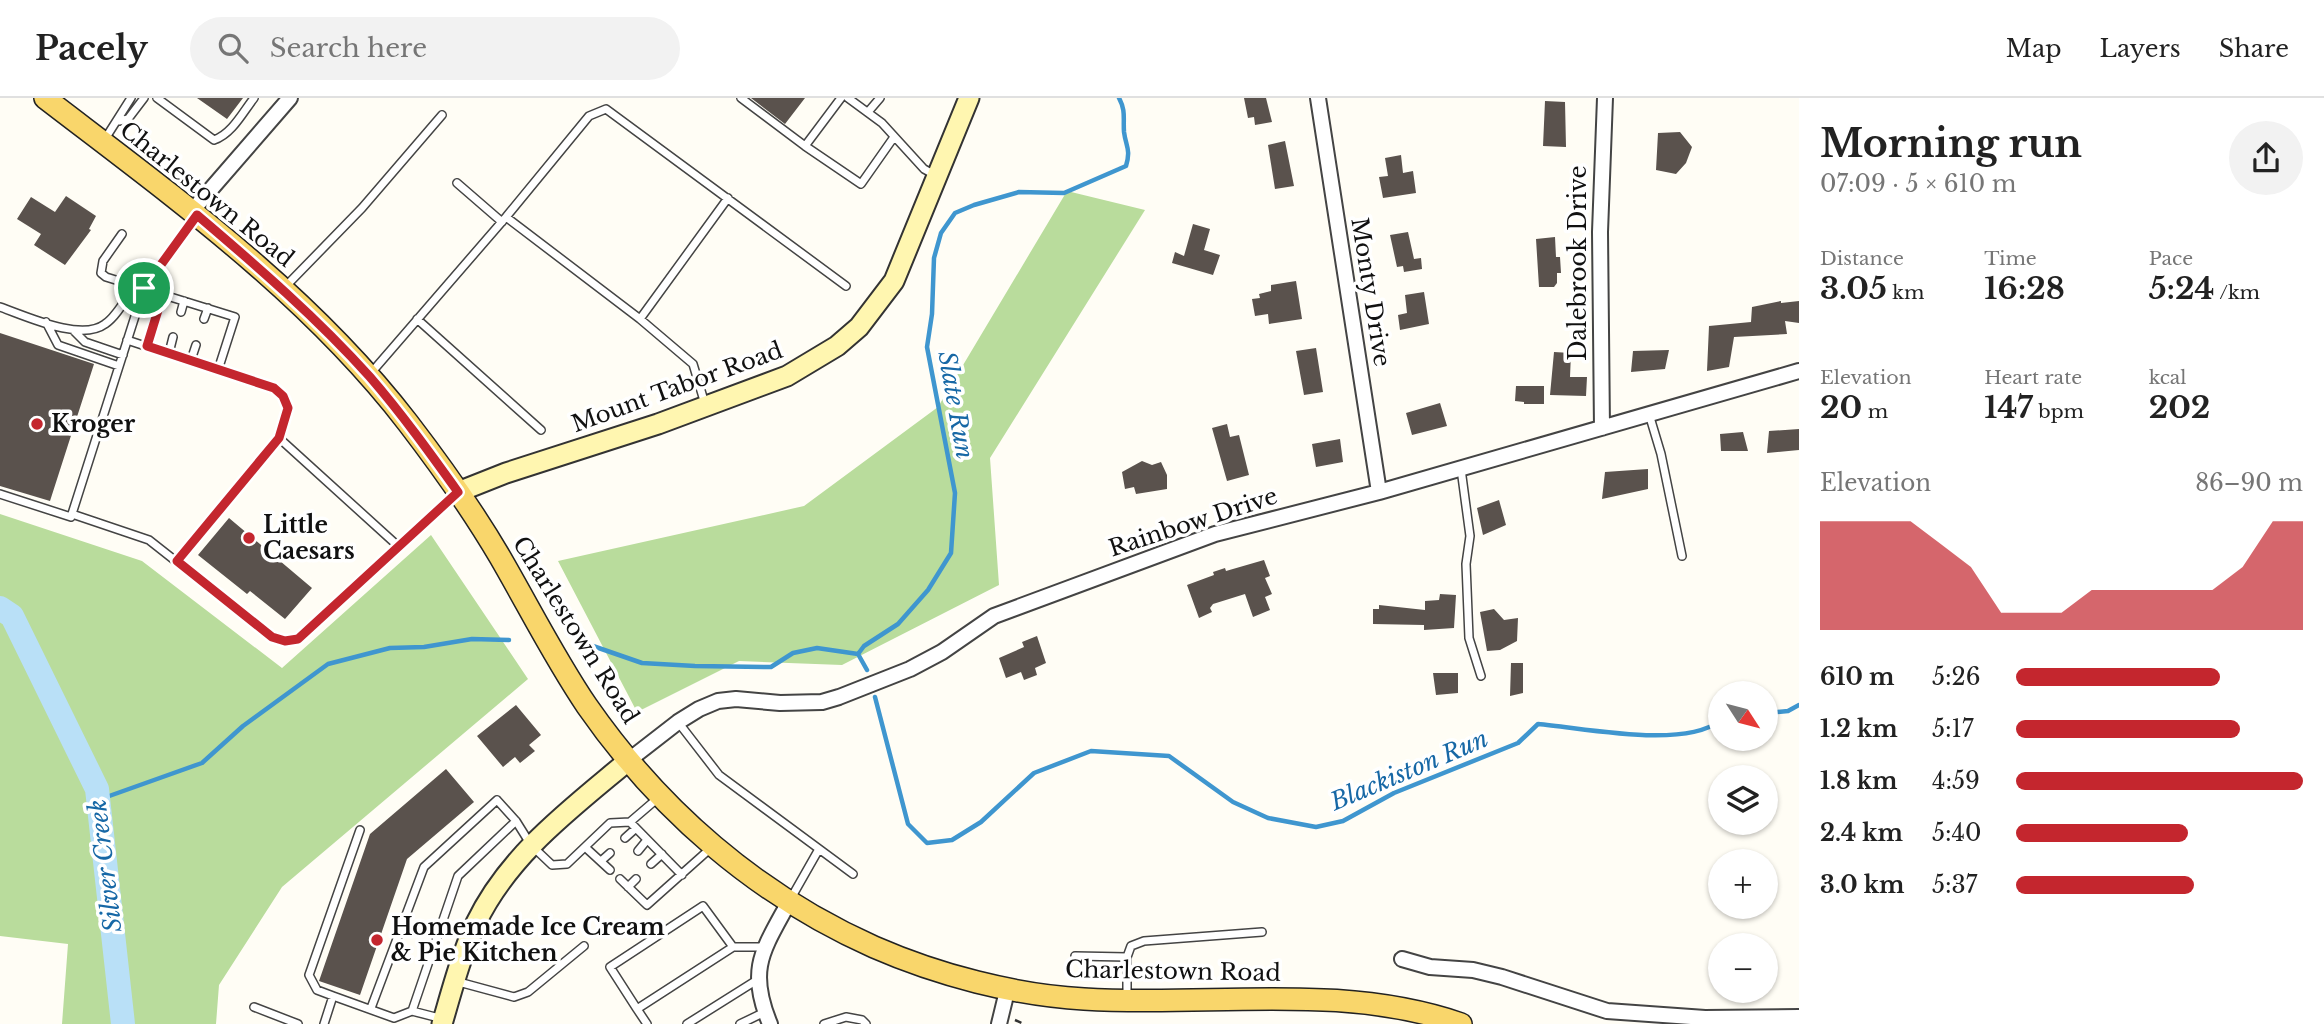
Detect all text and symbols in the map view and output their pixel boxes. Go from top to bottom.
search box [190,17,680,80]
text: Pacely [35,28,148,69]
icon: search [214,29,252,67]
text: Search here [270,32,427,64]
text: Map [2006,34,2062,63]
text: Layers [2100,34,2181,63]
text: Share [2219,34,2289,63]
street label: Charlestown Road [114,115,300,273]
text: Morning run [1820,120,2082,167]
button: share [2229,121,2303,195]
street label: Dalebrook Drive [1564,165,1592,361]
text: 07:09 · 5 × 610 m [1820,170,2016,198]
street label: Monty Drive [1345,216,1397,368]
text: Distance [1820,247,1904,270]
text: Time [1984,247,2037,270]
text: Pace [2149,247,2193,270]
pin [114,258,174,318]
icon: arrive [125,269,163,307]
text: 3.05 [1820,270,1887,307]
text: 16:28 [1984,270,2065,307]
text: 5:24 [2149,270,2214,307]
text: km [1887,281,1924,304]
text: /km [2214,281,2260,304]
street label: Mount Tabor Road [568,336,786,438]
water label: Slate Run [932,349,980,461]
text: Elevation [1820,366,1912,389]
text: Heart rate [1984,366,2082,389]
text: kcal [2149,366,2187,389]
text: 20 [1820,389,1862,426]
text: 147 [1984,389,2033,426]
text: 202 [2149,389,2210,426]
text: m [1862,400,1888,423]
text: bpm [2033,400,2084,423]
place label: Kroger [51,410,136,438]
marker: Kroger [29,416,45,432]
text: Elevation [1820,469,1931,497]
text: 86–90 m [2195,469,2303,497]
street label: Rainbow Drive [1105,482,1281,562]
place label: Little Caesars [263,511,355,565]
marker: Little Caesars [241,530,257,546]
street label: Charlestown Road [507,531,645,729]
text: 610 m [1820,663,1894,691]
text: 5:26 [1932,663,1981,691]
north arrow [1708,681,1778,751]
map controls [1708,681,1778,1003]
text: 1.2 km [1820,715,1898,743]
text: 5:17 [1932,715,1973,743]
water label: Blackiston Run [1325,724,1492,817]
button: layers [1708,765,1778,835]
text: 1.8 km [1820,767,1897,795]
text: 4:59 [1932,767,1980,795]
water label: Silver Creek [82,798,128,934]
text: 2.4 km [1820,819,1903,847]
text: 5:40 [1932,819,1982,847]
button: + [1708,849,1778,919]
text: 3.0 km [1820,871,1904,899]
text: 5:37 [1932,871,1977,899]
place label: Homemade Ice Cream & Pie Kitchen [391,913,665,967]
marker: Homemade Ice Cream & Pie Kitchen [369,932,385,948]
button: − [1708,933,1778,1003]
street label: Charlestown Road [1065,955,1281,987]

